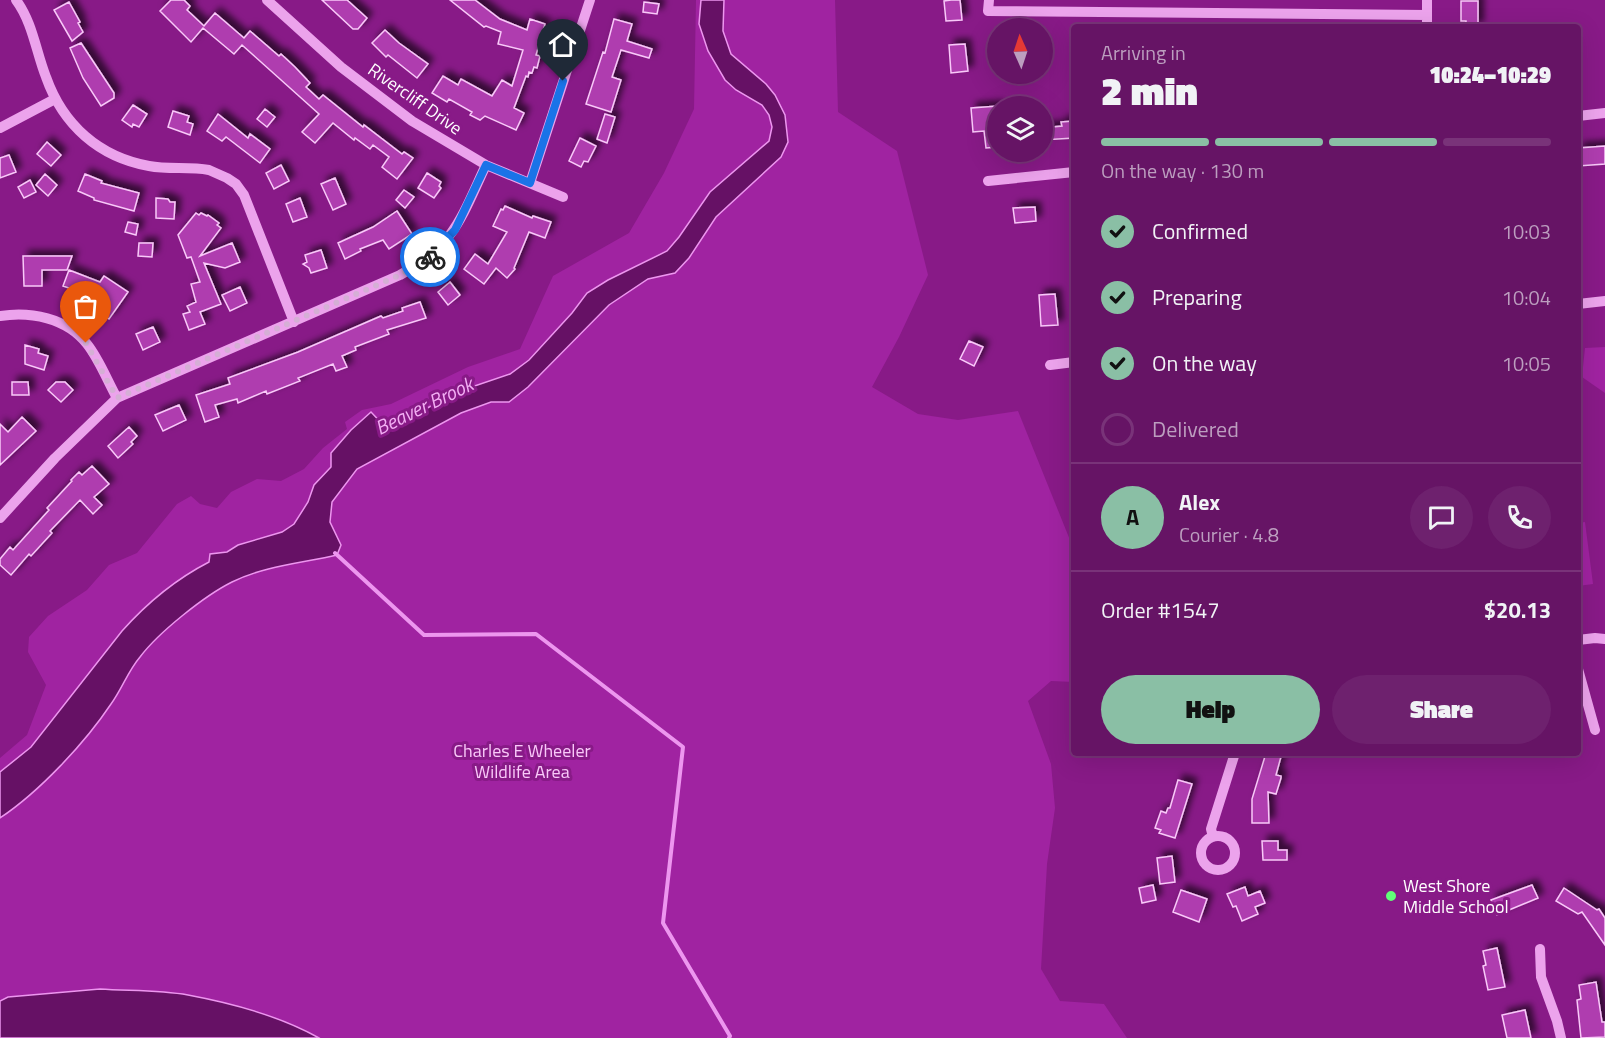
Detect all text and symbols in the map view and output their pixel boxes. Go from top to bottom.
north arrow [987,18,1053,84]
map controls [987,18,1053,162]
pin [537,19,588,81]
icon: home [546,28,579,61]
text: Arriving in [1101,37,1186,68]
street label: Rivercliff Drive [363,56,468,141]
text: 10:24–10:29 [1429,58,1551,92]
text: 2 min [1101,61,1198,120]
button: layers [987,96,1053,162]
text: On the way · 130 m [1101,155,1264,186]
text: Confirmed [1152,214,1248,248]
icon: check [1101,215,1134,248]
text: 10:03 [1502,216,1551,247]
courier [400,227,460,287]
icon: bike [414,241,447,274]
text: Preparing [1152,280,1242,314]
pin [60,281,111,343]
icon: check [1101,281,1134,314]
text: 10:04 [1502,282,1551,313]
icon: bag [69,290,102,323]
text: On the way [1152,346,1257,380]
icon: check [1101,347,1134,380]
text: 10:05 [1502,348,1551,379]
water label: Beaver Brook [369,368,480,443]
text: Delivered [1152,412,1239,446]
text: Alex [1179,485,1220,519]
button: chat [1410,486,1473,549]
button: phone [1488,486,1551,549]
text: A [1126,500,1139,534]
text: Courier · 4.8 [1179,519,1279,550]
text: Order #1547 [1101,593,1220,627]
text: $20.13 [1484,593,1551,627]
button: Help [1101,675,1320,744]
button: Share [1332,675,1551,744]
park label: Charles E Wheeler Wildlife Area [453,737,591,785]
place label: West Shore Middle School [1403,872,1509,920]
marker: West Shore Middle School [1384,889,1398,903]

